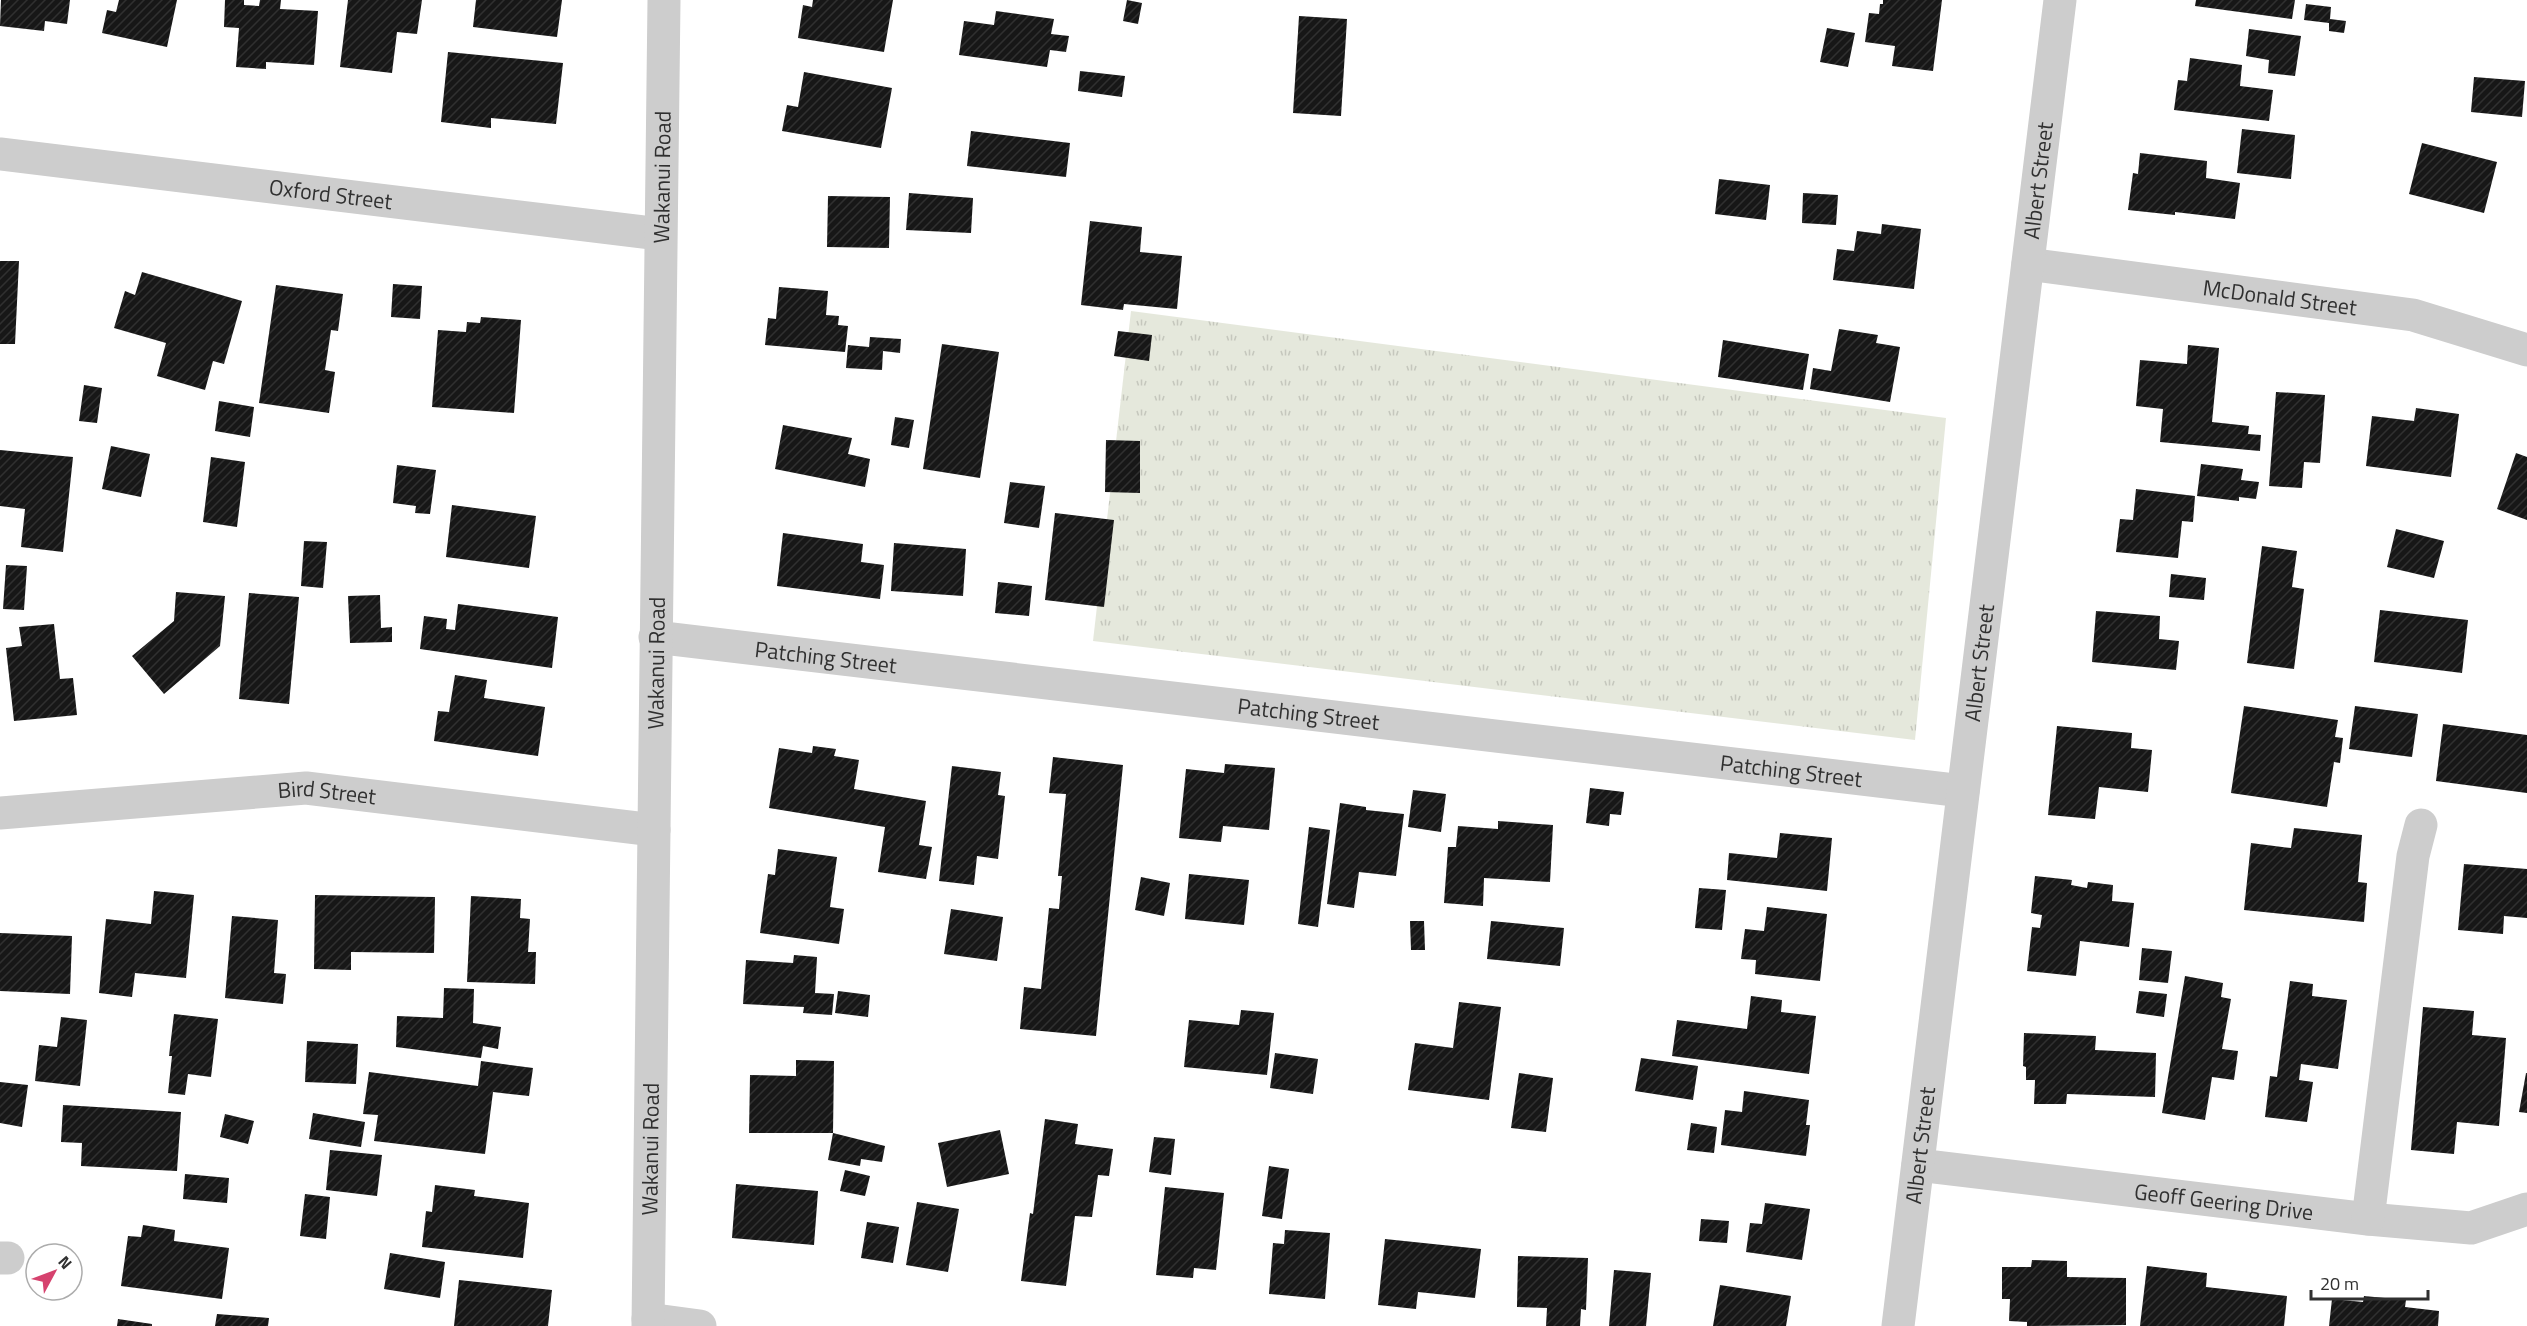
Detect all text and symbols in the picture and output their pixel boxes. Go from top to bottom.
street label: Wakanui Road [644,111,680,244]
street label: Albert Street [2014,120,2062,241]
street label: Oxford Street [267,170,394,218]
street label: McDonald Street [2201,270,2359,324]
street label: Wakanui Road [638,597,674,730]
street label: Albert Street [1955,602,2003,724]
street label: Patching Street [753,632,899,682]
street label: Patching Street [1236,689,1382,739]
street label: Patching Street [1718,746,1864,796]
street label: Bird Street [276,771,378,813]
street label: Wakanui Road [632,1083,668,1215]
street label: Albert Street [1896,1084,1944,1206]
street label: Geoff Geering Drive [2132,1174,2315,1229]
north arrow [24,1242,84,1302]
text: N [53,1250,78,1274]
scale bar [2311,1263,2428,1301]
text: 20 m [2320,1270,2359,1297]

